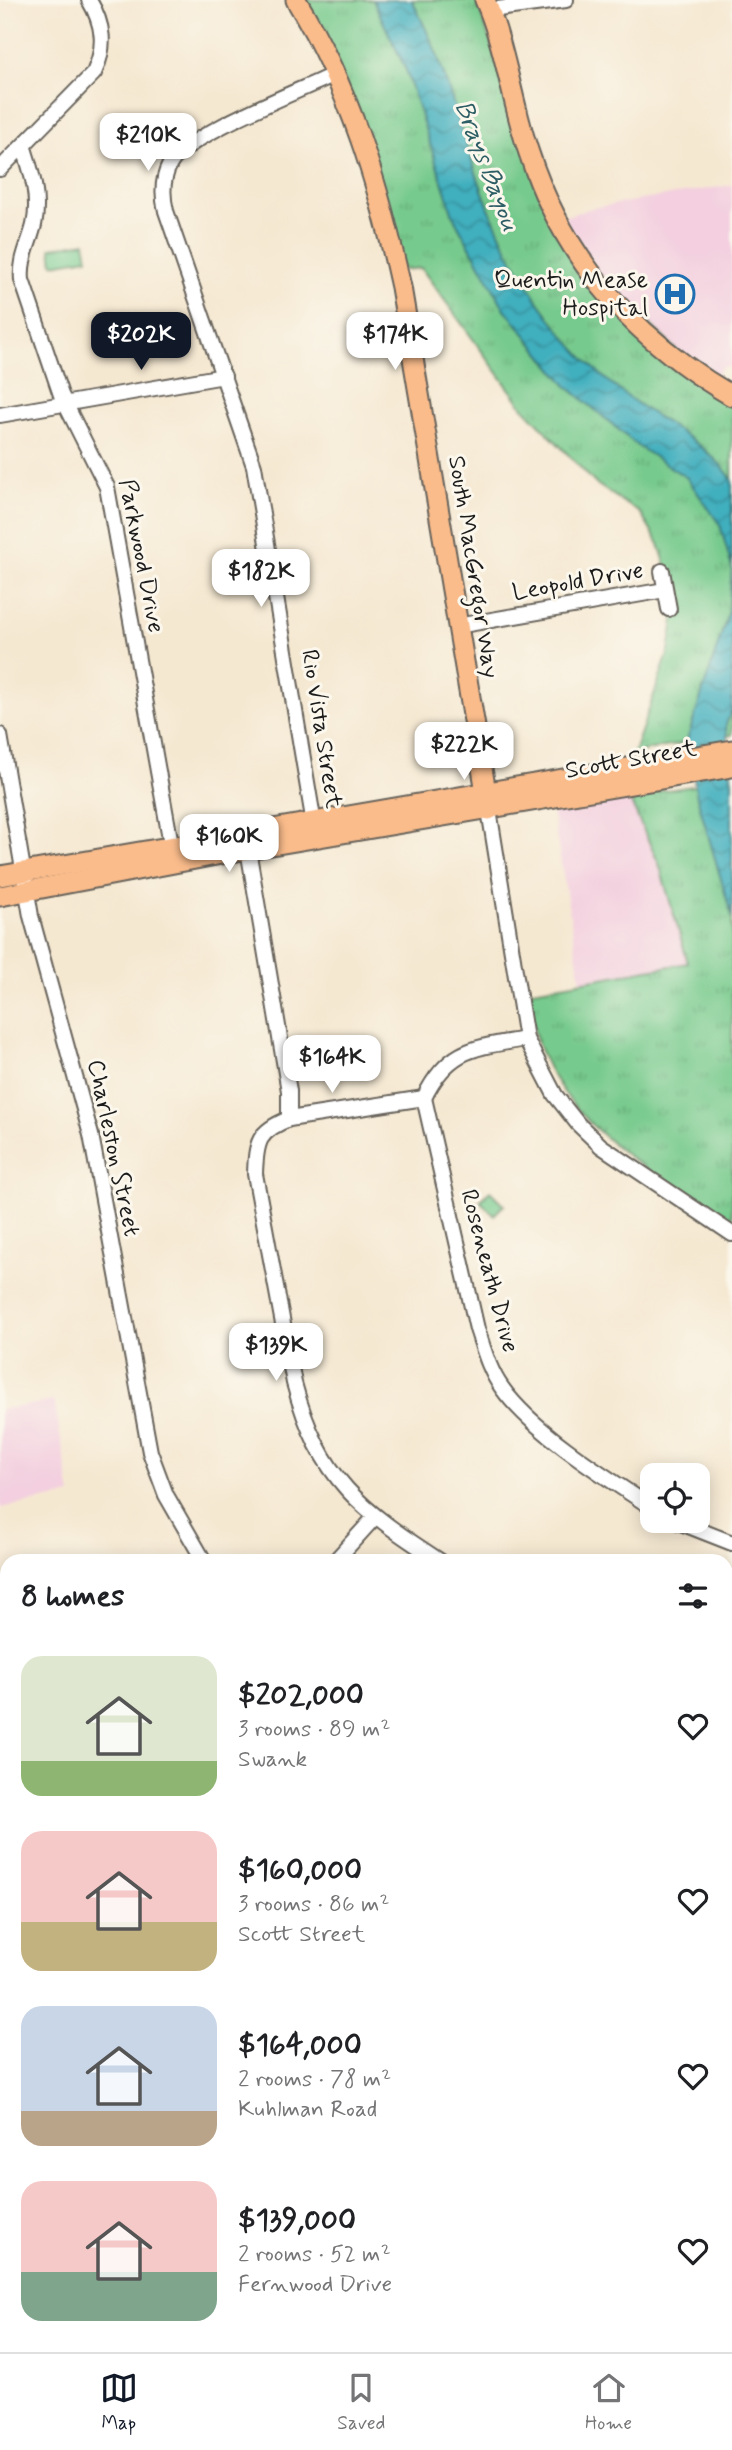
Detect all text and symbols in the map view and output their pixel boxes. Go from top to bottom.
water label: Brays Bayou [446,96,526,236]
pin: $210K [99,114,197,173]
text: $210K [116,121,180,151]
place label: Quentin Mease Hospital [494,265,648,324]
hospital icon: Quentin Mease Hospital [654,273,696,315]
pin: $202K [92,312,190,372]
pin: $174K [346,312,444,372]
text: $202K [107,320,175,350]
text: $174K [362,320,428,350]
street label: South MacGregor Way [437,454,506,681]
street label: Parkwood Drive [111,476,171,636]
pin: $182K [212,550,310,609]
street label: Leopold Drive [510,555,646,609]
text: $182K [228,557,294,587]
street label: Rio Vista Street [293,647,349,811]
pin: $222K [415,722,513,782]
text: $222K [431,730,497,760]
street label: Scott Street [563,733,699,787]
pin: $160K [180,814,278,874]
text: $160K [196,822,262,852]
pin: $164K [283,1036,381,1095]
text: $164K [299,1043,365,1073]
street label: Charleston Street [79,1057,147,1239]
street label: Roseneath Drive [452,1186,526,1356]
pin: $139K [227,1324,325,1383]
text: $139K [245,1331,307,1361]
map controls [640,1463,710,1533]
button: locate [640,1463,710,1533]
text: 8 homes [21,1577,124,1616]
icon: filters [674,1577,712,1615]
text: $202,000 [238,1676,364,1715]
icon: home [77,1684,161,1768]
icon: heart [674,1707,712,1745]
text: 3 rooms · 89 m² [238,1715,390,1745]
text: Swank [238,1745,307,1775]
text: $160,000 [238,1851,362,1890]
icon: home [77,1859,161,1943]
icon: heart [674,1882,712,1920]
text: 3 rooms · 86 m² [238,1890,389,1920]
text: Scott Street [238,1920,365,1950]
text: $164,000 [238,2026,362,2065]
icon: home [77,2034,161,2118]
icon: heart [674,2057,712,2095]
text: 2 rooms · 78 m² [238,2065,391,2095]
text: Kuhlman Road [238,2095,377,2125]
text: $139,000 [238,2201,356,2240]
icon: home [77,2209,161,2293]
icon: heart [674,2232,712,2270]
text: 2 rooms · 52 m² [238,2240,391,2270]
text: Fernwood Drive [238,2270,392,2300]
tab: Map [100,2369,138,2436]
tab: Saved [337,2369,385,2436]
tab: Home [585,2369,632,2436]

